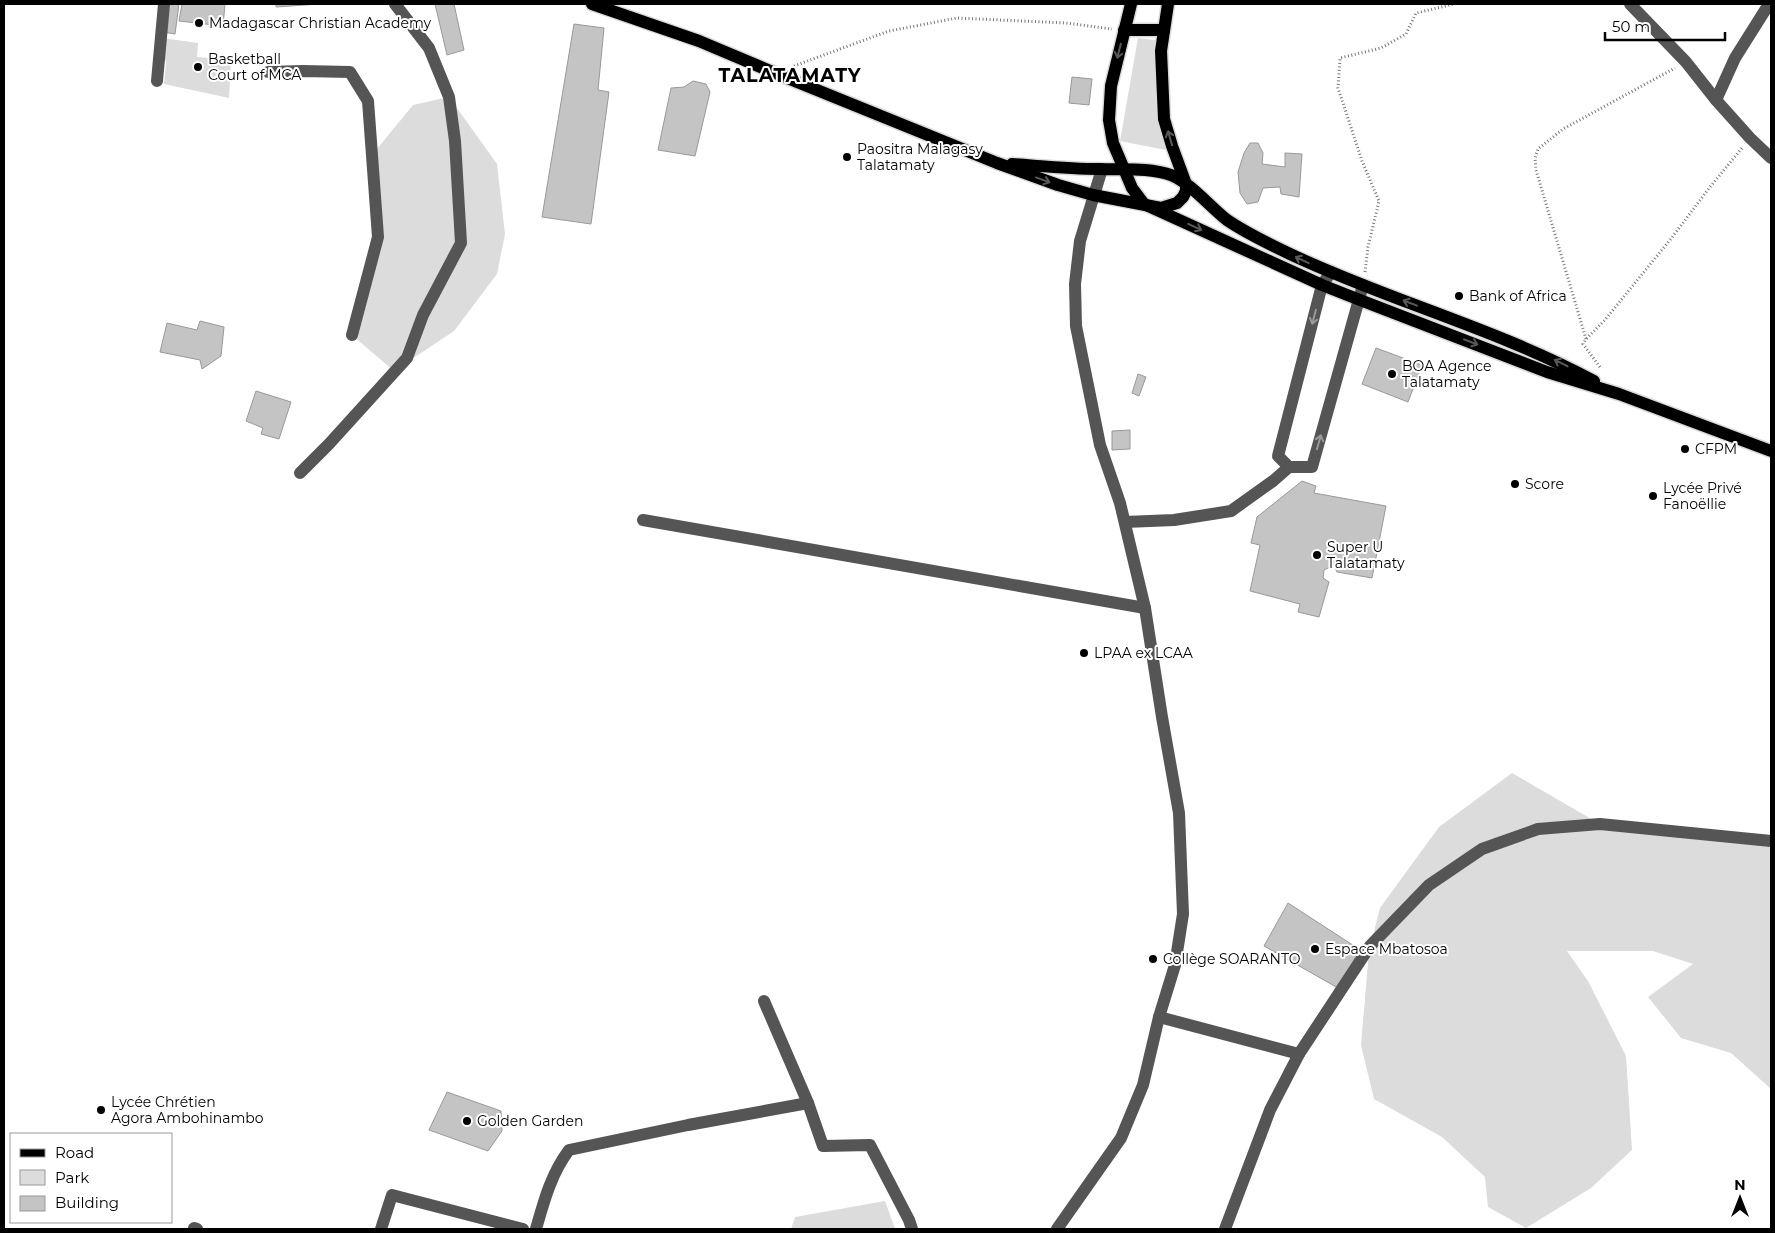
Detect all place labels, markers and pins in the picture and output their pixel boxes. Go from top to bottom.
place label: Madagascar Christian Academy [209,14,431,32]
marker: Madagascar Christian Academy [193,17,205,29]
place label: Basketball Court of MCA [208,50,302,84]
marker: Basketball Court of MCA [192,61,204,73]
place label: Paositra Malagasy Talatamaty [857,140,983,174]
marker: Paositra Malagasy Talatamaty [841,151,853,163]
place label: Bank of Africa [1469,287,1567,305]
marker: Bank of Africa [1453,290,1465,302]
place label: BOA Agence Talatamaty [1402,357,1492,391]
marker: BOA Agence Talatamaty [1386,368,1398,380]
place label: CFPM [1695,440,1737,458]
marker: CFPM [1679,443,1691,455]
place label: Score [1525,475,1564,493]
marker: Score [1509,478,1521,490]
place label: Lycée Privé Fanoëllie [1663,479,1742,513]
marker: Lycée Privé Fanoëllie [1647,490,1659,502]
place label: Super U Talatamaty [1327,538,1405,572]
marker: Super U Talatamaty [1311,549,1323,561]
place label: LPAA ex LCAA [1094,644,1194,662]
marker: LPAA ex LCAA [1078,647,1090,659]
place label: Espace Mbatosoa [1325,940,1448,958]
marker: Espace Mbatosoa [1309,943,1321,955]
place label: Collège SOARANTO [1163,950,1301,968]
marker: Collège SOARANTO [1147,953,1159,965]
place label: Lycée Chrétien Agora Ambohinambo [111,1093,264,1127]
marker: Lycée Chrétien Agora Ambohinambo [95,1104,107,1116]
place label: Golden Garden [477,1112,583,1130]
marker: Golden Garden [461,1115,473,1127]

